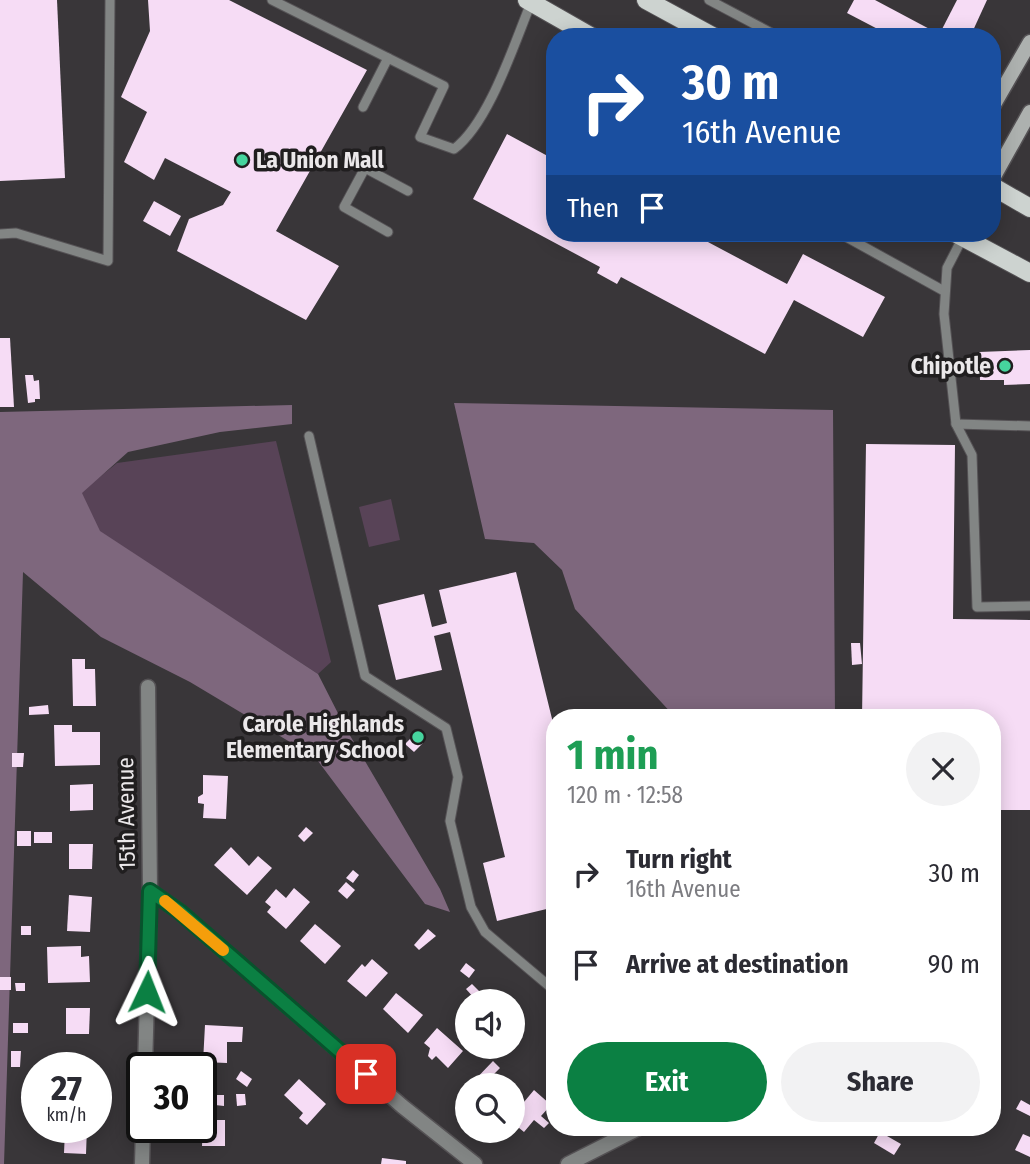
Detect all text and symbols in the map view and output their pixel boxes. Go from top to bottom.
text: 30 m [682,53,780,112]
icon: right [567,56,658,147]
text: 16th Avenue [682,113,841,151]
place label: La Union Mall [256,146,384,174]
marker: La Union Mall [234,152,250,168]
icon: arrive [633,189,671,227]
text: Then [567,193,619,224]
place label: Chipotle [911,352,991,380]
marker: Chipotle [997,358,1013,374]
place label: Carole Highlands Elementary School [226,710,405,764]
marker: Carole Highlands Elementary School [410,729,426,745]
text: 1 min [567,730,658,780]
button: close [906,732,980,806]
street label: 15th Avenue [111,757,141,871]
text: 120 m · 12:58 [567,781,683,809]
text: Turn right [626,844,732,875]
icon: right [567,855,605,893]
text: 30 m [929,858,980,889]
text: 16th Avenue [626,875,741,903]
icon: arrive [567,946,605,984]
text: Arrive at destination [626,949,849,980]
text: 90 m [928,949,980,980]
position arrow [110,955,184,1029]
map controls [455,989,525,1143]
button: sound [455,989,525,1059]
button: Exit [567,1042,767,1122]
button: Share [781,1042,980,1122]
pin [336,1044,396,1104]
speed limit sign: 30 [126,1052,217,1143]
icon: arrive [347,1055,385,1093]
text: 27 [51,1067,82,1109]
button: search [455,1073,525,1143]
text: km/h [46,1104,87,1126]

